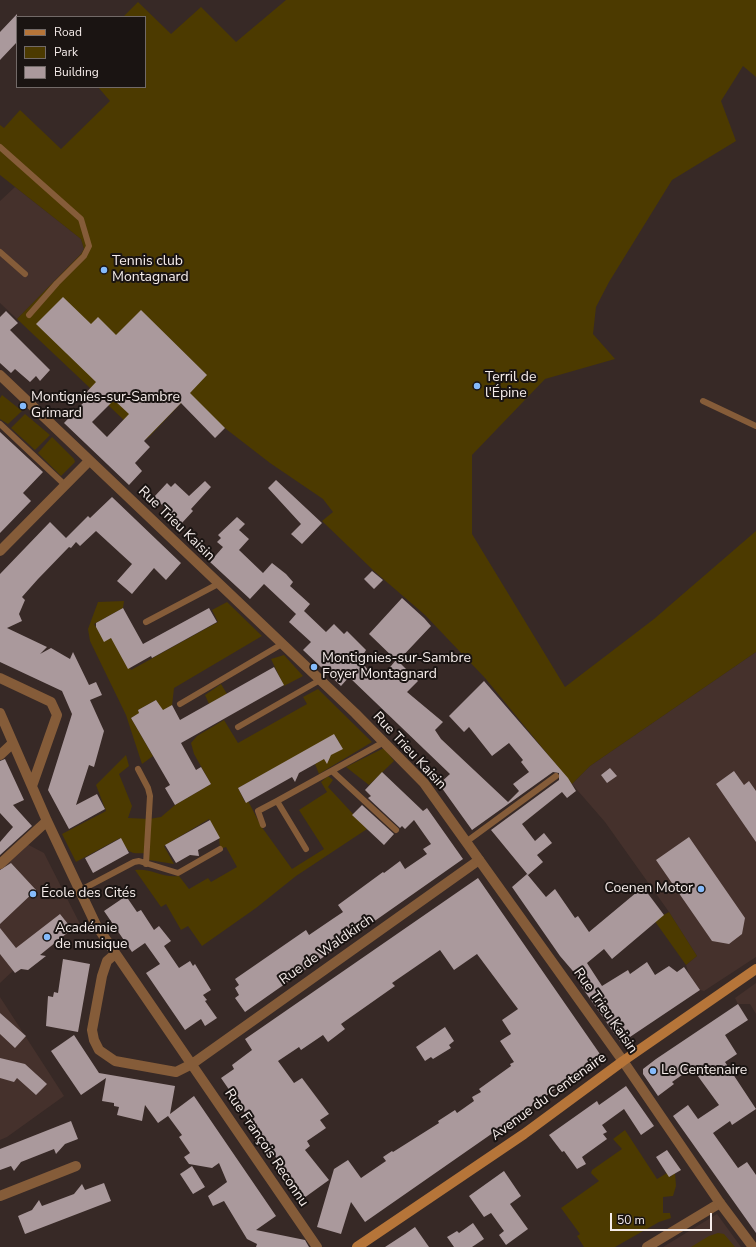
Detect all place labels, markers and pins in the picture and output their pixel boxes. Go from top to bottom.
place label: Tennis club Montagnard [112,254,189,286]
marker: Tennis club Montagnard [99,265,109,275]
place label: Terril de l'Épine [485,370,536,402]
marker: Terril de l'Épine [472,381,482,391]
place label: Montignies-sur-Sambre Grimard [31,390,180,422]
marker: Montignies-sur-Sambre Grimard [18,401,28,411]
place label: Montignies-sur-Sambre Foyer Montagnard [322,651,471,684]
marker: Montignies-sur-Sambre Foyer Montagnard [309,662,319,672]
place label: Coenen Motor [605,881,693,897]
marker: Coenen Motor [696,884,706,894]
place label: École des Cités [41,886,136,902]
marker: École des Cités [28,889,38,899]
place label: Académie de musique [55,921,127,954]
marker: Académie de musique [42,932,52,942]
place label: Le Centenaire [661,1063,747,1079]
marker: Le Centenaire [648,1066,658,1076]

